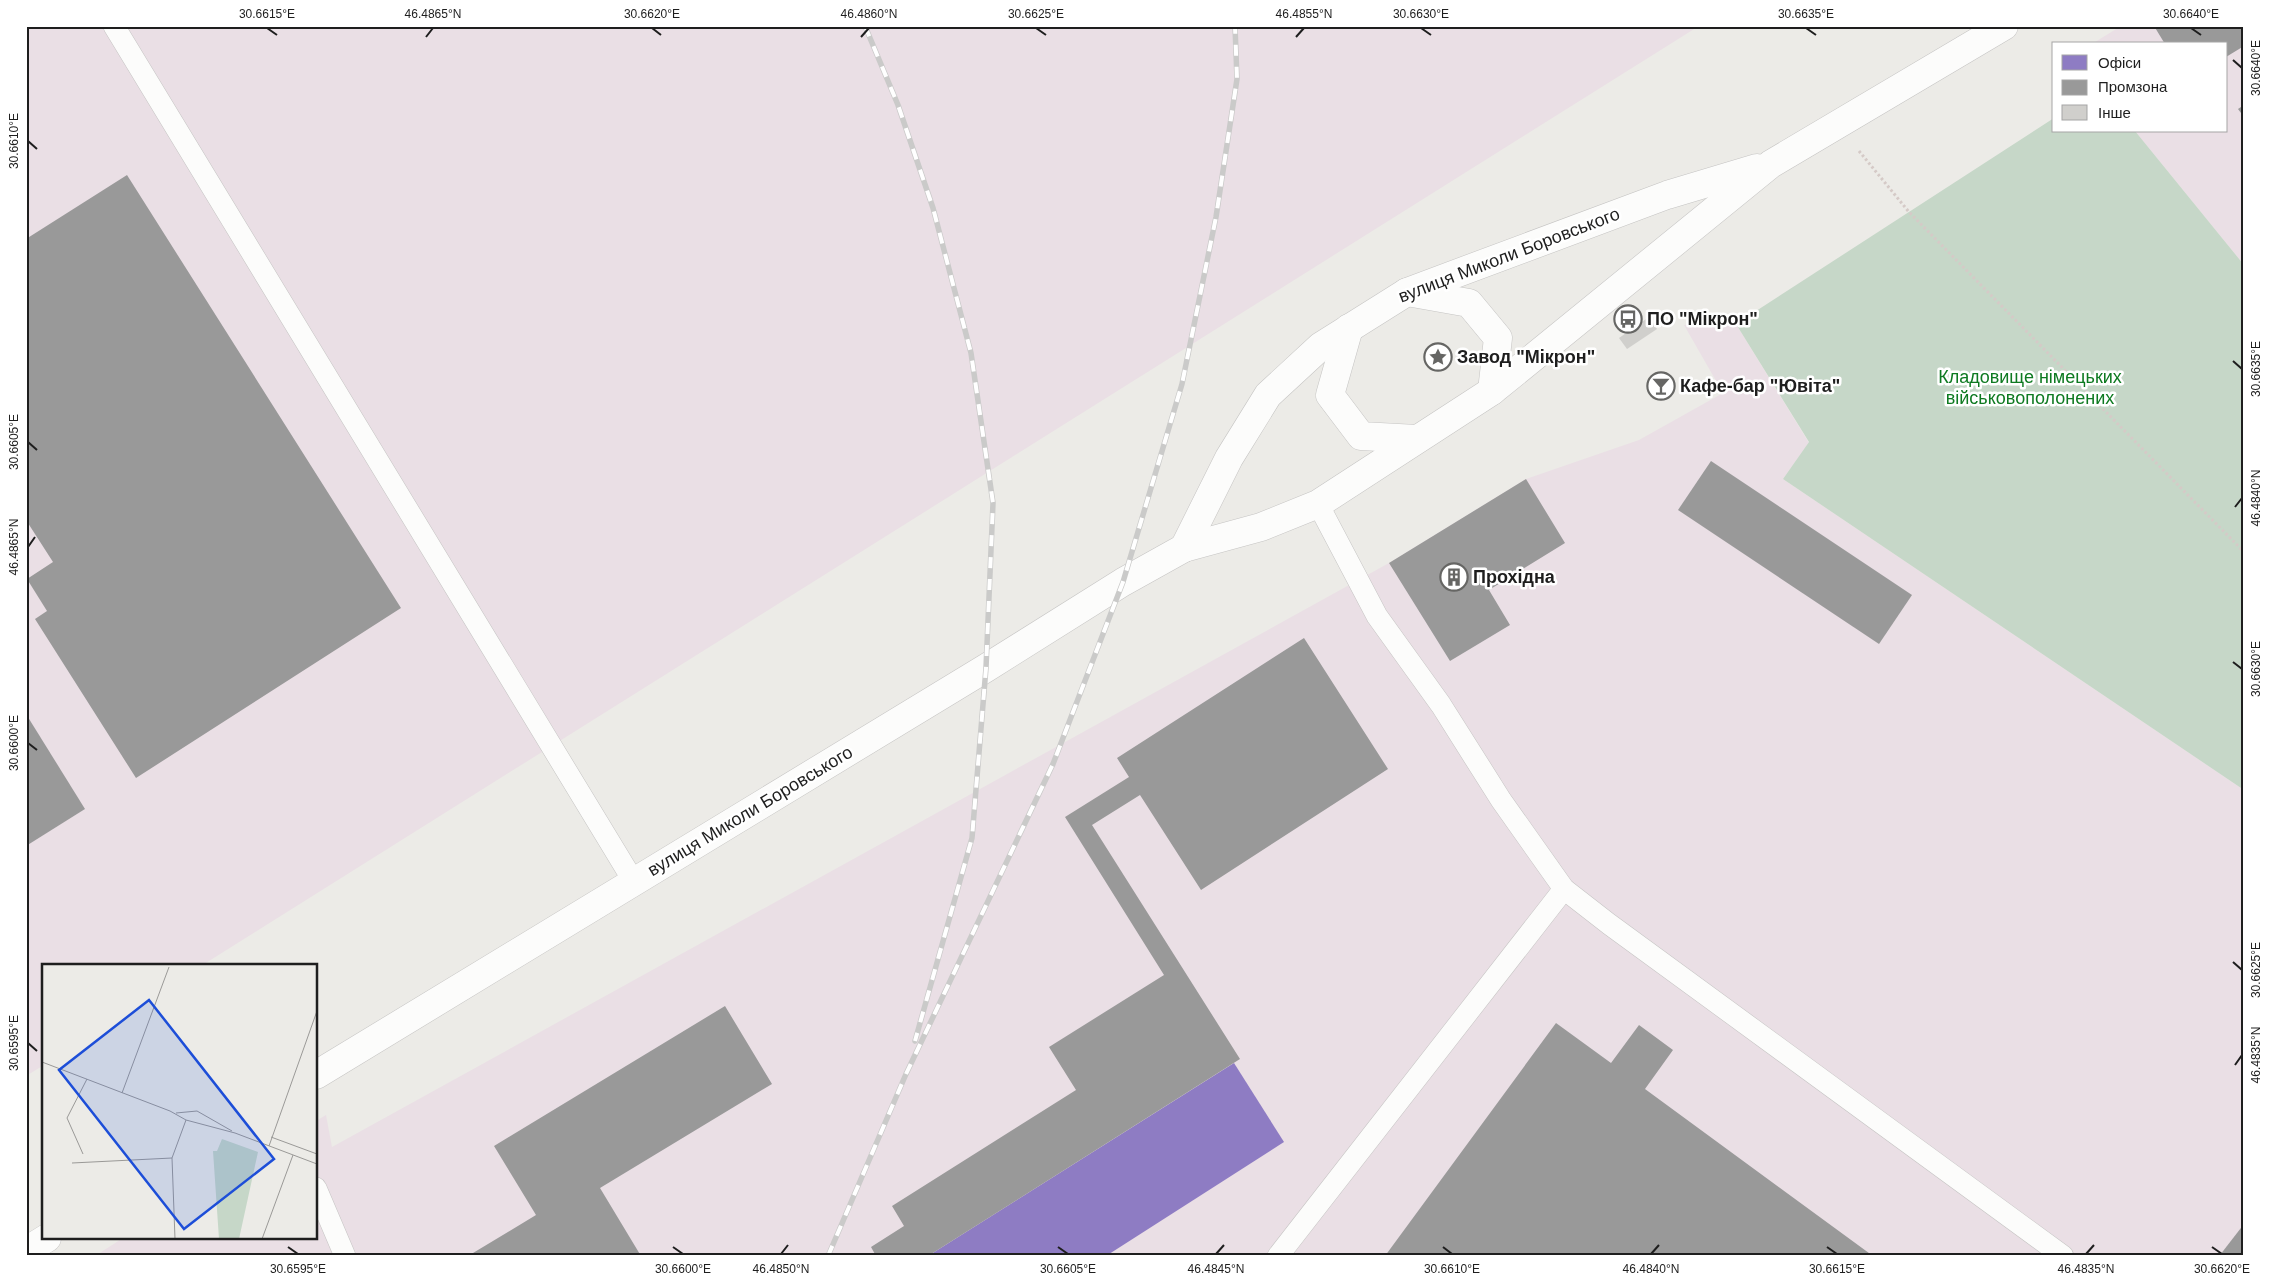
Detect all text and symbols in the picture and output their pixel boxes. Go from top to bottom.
text: 30.6615°E [239,7,295,21]
text: 46.4865°N [405,7,461,21]
text: 30.6620°E [624,7,680,21]
text: 46.4860°N [841,7,897,21]
text: 30.6625°E [1008,7,1064,21]
text: 46.4855°N [1276,7,1332,21]
text: 30.6630°E [1393,7,1449,21]
text: 30.6635°E [1778,7,1834,21]
text: 30.6640°E [2163,7,2219,21]
text: 30.6640°E [2249,40,2263,96]
legend [2052,42,2228,132]
text: Офіси [2098,54,2141,71]
text: Промзона [2098,78,2168,95]
text: Інше [2098,104,2131,121]
text: 30.6610°E [7,113,21,169]
street label: вулиця Миколи Боровського [1395,203,1623,307]
bus stop icon: ПО "Мікрон" [1613,304,1643,334]
place label: ПО "Мікрон" [1647,309,1758,329]
text: 30.6635°E [2249,341,2263,397]
place icon: Завод "Мікрон" [1423,342,1453,372]
place label: Завод "Мікрон" [1457,347,1595,367]
park label: Кладовище німецьких військовополонених [1938,367,2122,408]
bar icon: Кафе-бар "Ювіта" [1646,371,1676,401]
place label: Кафе-бар "Ювіта" [1680,376,1840,396]
text: 30.6605°E [7,414,21,470]
text: 46.4840°N [2249,470,2263,526]
text: 46.4865°N [7,519,21,575]
building icon: Прохідна [1439,562,1469,592]
place label: Прохідна [1473,567,1556,587]
text: 30.6630°E [2249,641,2263,697]
text: 30.6600°E [7,715,21,771]
street label: вулиця Миколи Боровського [644,742,856,880]
text: 30.6625°E [2249,942,2263,998]
inset map [42,964,318,1240]
text: 30.6595°E [7,1015,21,1071]
text: 46.4835°N [2249,1027,2263,1083]
text: 30.6595°E [270,1262,326,1276]
text: 30.6600°E [655,1262,711,1276]
text: 46.4850°N [753,1262,809,1276]
text: 30.6605°E [1040,1262,1096,1276]
text: 46.4845°N [1188,1262,1244,1276]
text: 30.6610°E [1424,1262,1480,1276]
text: 46.4840°N [1623,1262,1679,1276]
text: 30.6615°E [1809,1262,1865,1276]
text: 46.4835°N [2058,1262,2114,1276]
text: 30.6620°E [2194,1262,2250,1276]

